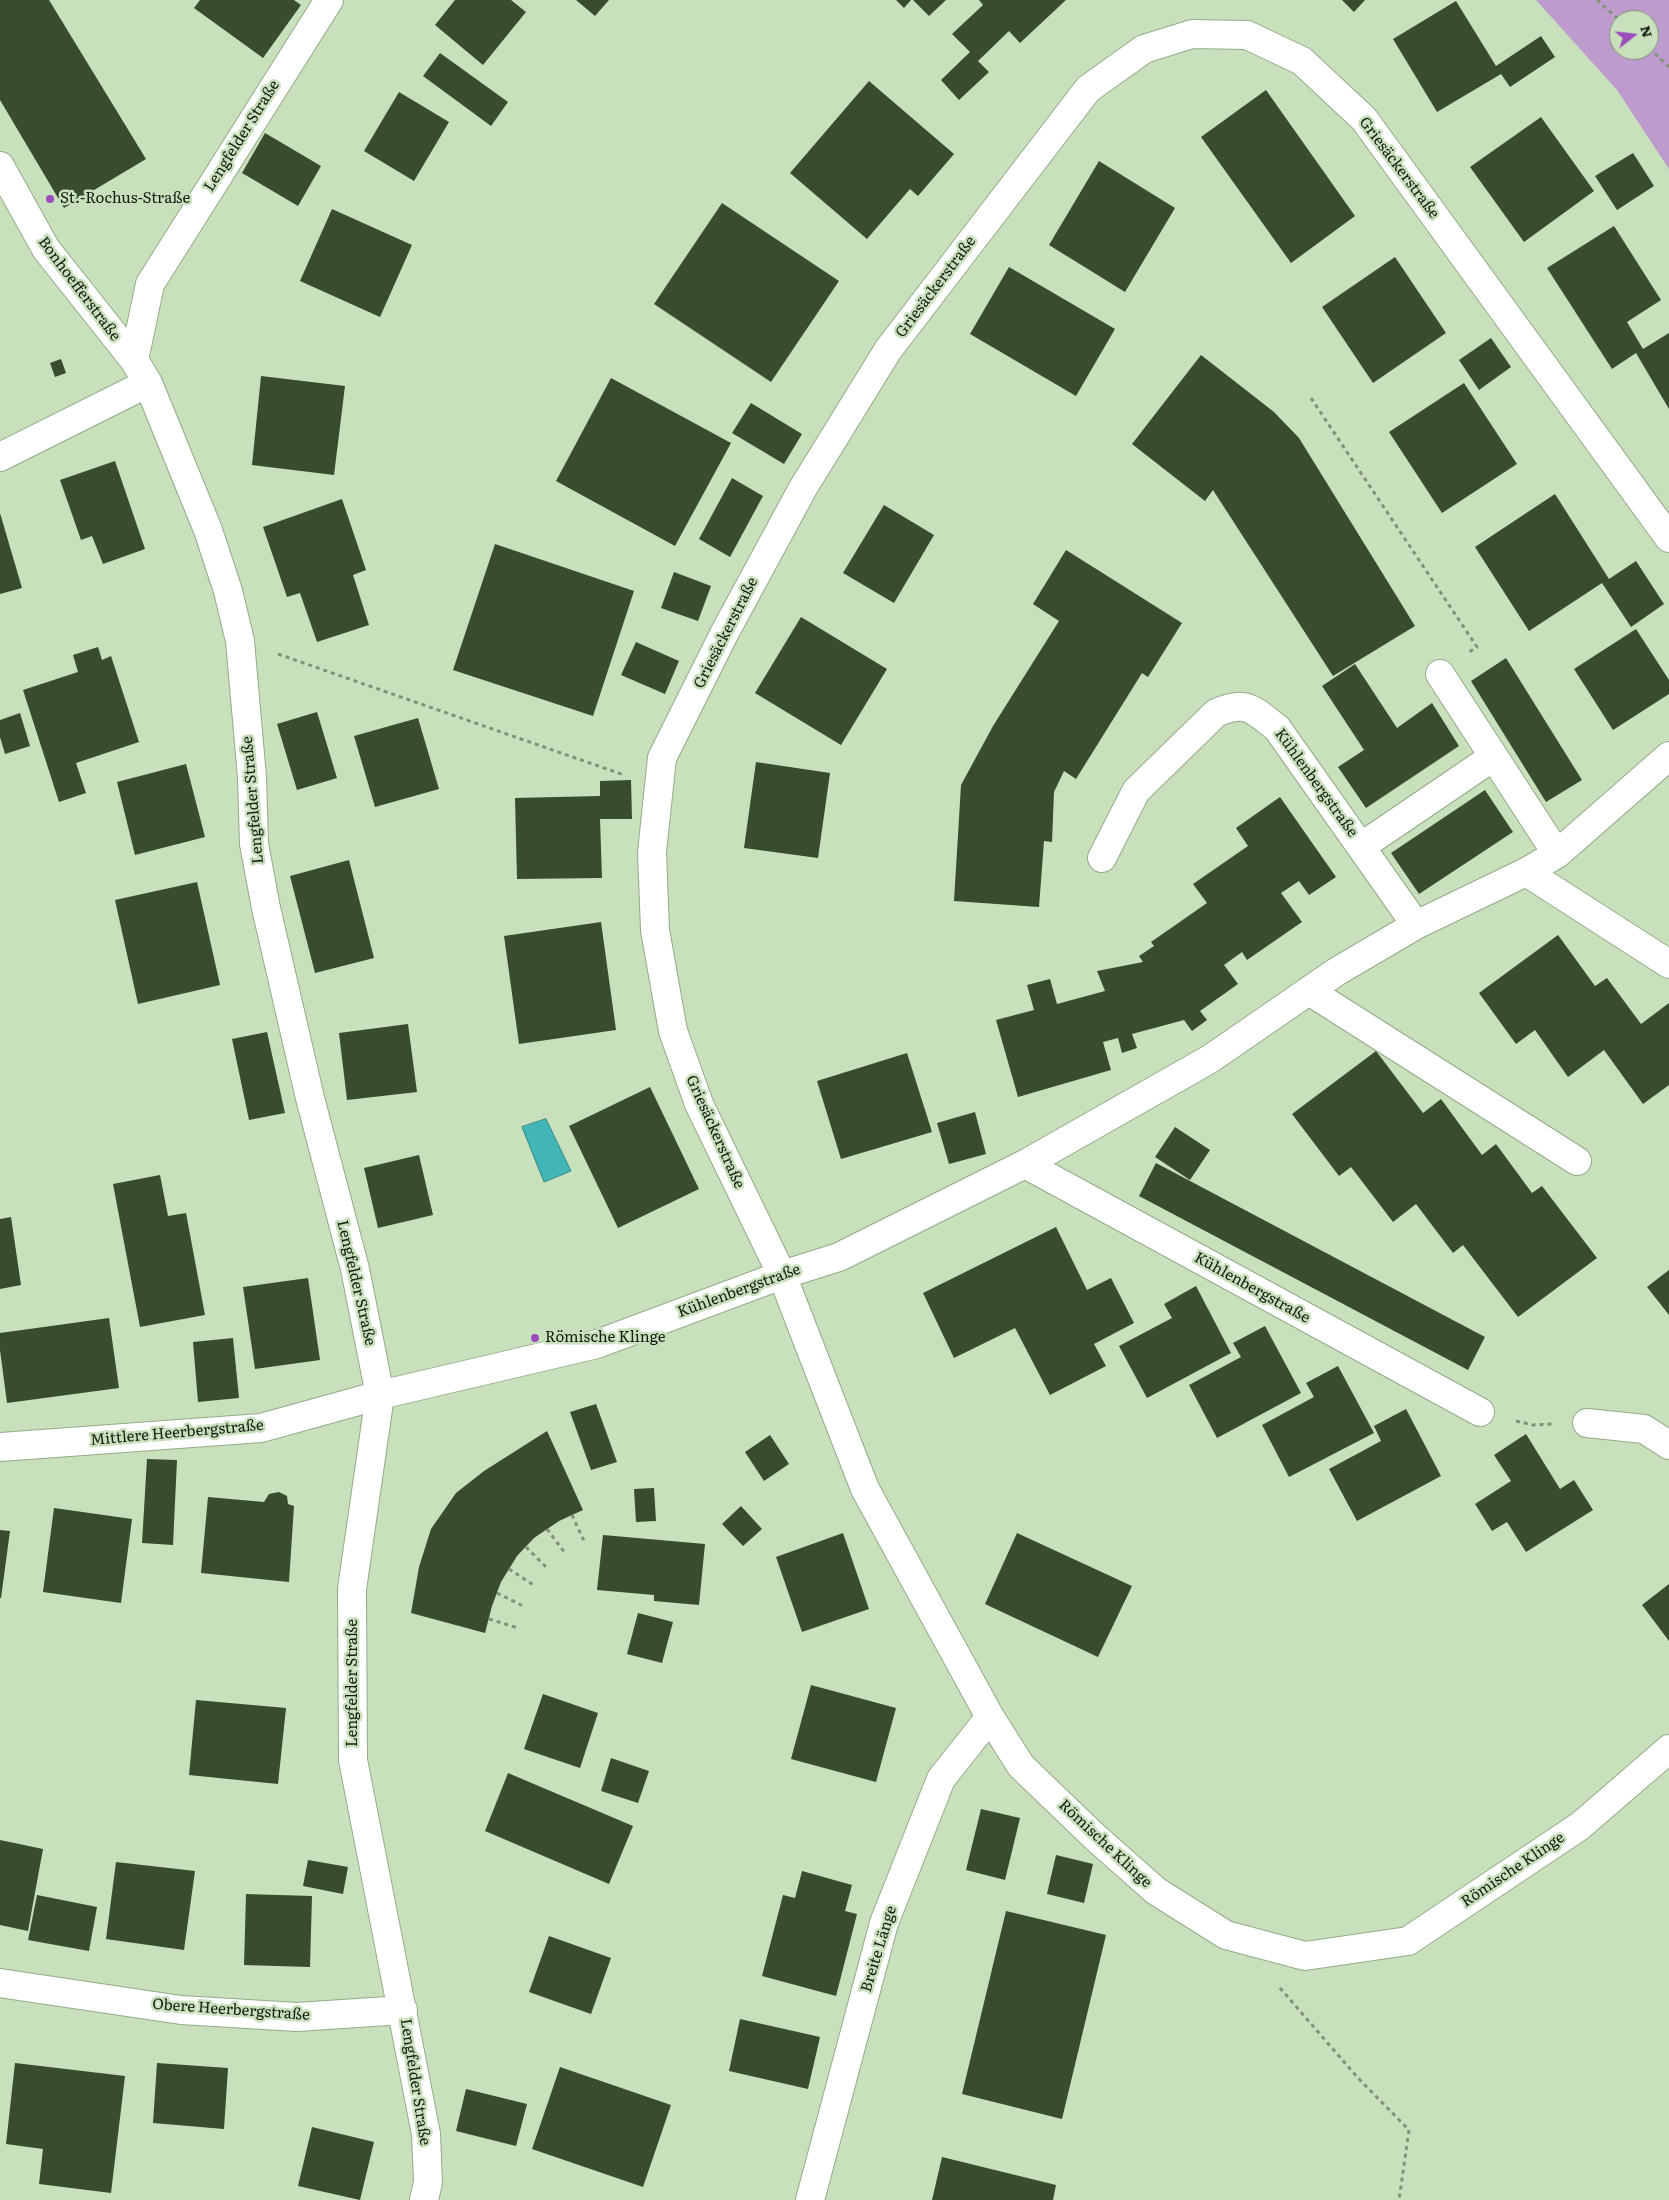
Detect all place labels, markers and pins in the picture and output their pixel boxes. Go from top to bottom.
place label: St.-Rochus-Straße [60,190,190,208]
marker: St.-Rochus-Straße [44,193,56,205]
place label: Römische Klinge [545,1329,666,1347]
marker: Römische Klinge [529,1332,541,1344]

